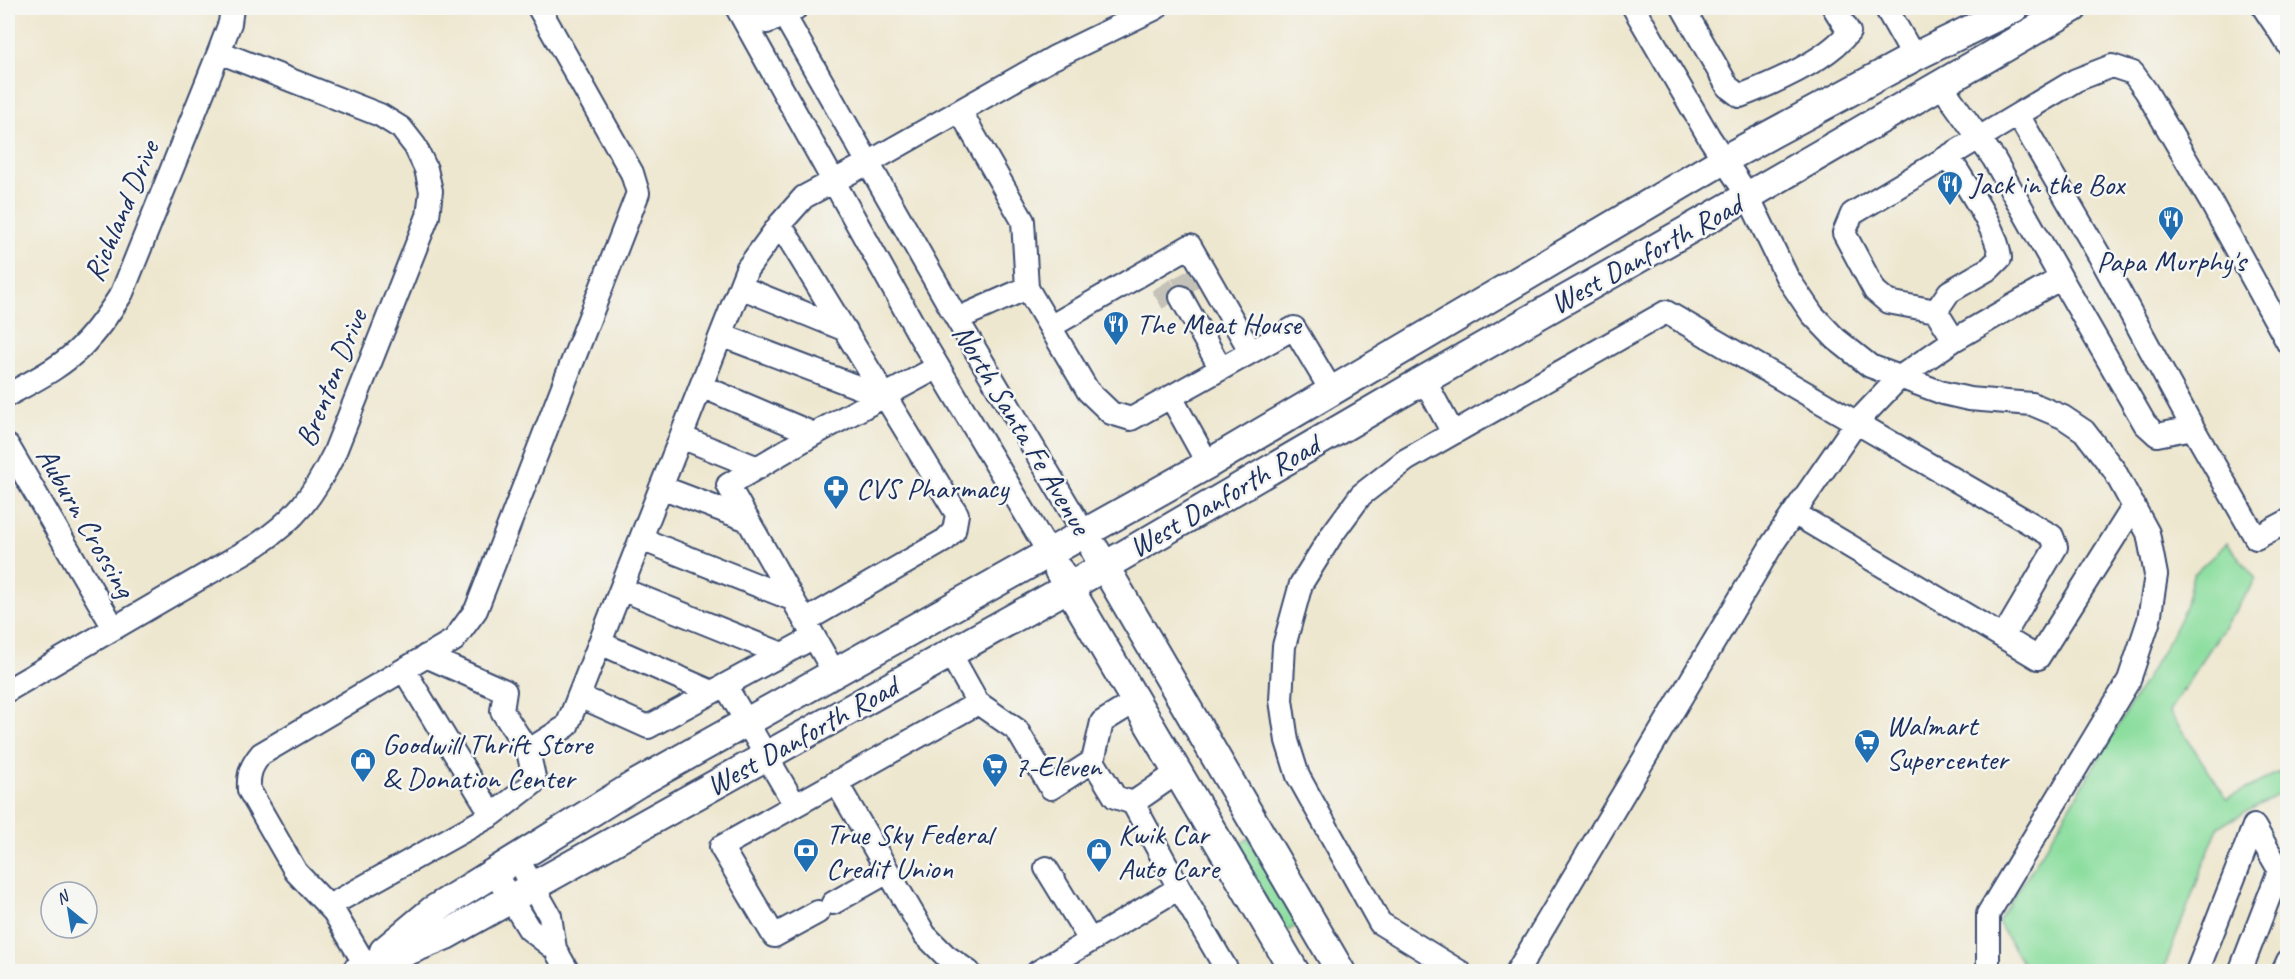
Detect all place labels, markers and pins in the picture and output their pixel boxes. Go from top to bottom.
place label: Jack in the Box [1968,165,2127,203]
restaurant icon: Jack in the Box [1935,169,1965,207]
restaurant icon: Papa Murphy's [2156,204,2186,242]
place label: Papa Murphy's [2096,242,2248,280]
place label: The Meat House [1136,305,1303,343]
restaurant icon: The Meat House [1101,309,1131,347]
place label: CVS Pharmacy [856,469,1010,507]
pharmacy icon: CVS Pharmacy [821,473,851,511]
place label: Walmart Supercenter [1886,706,2010,778]
place label: Goodwill Thrift Store & Donation Center [382,725,594,797]
supermarket icon: Walmart Supercenter [1852,727,1882,765]
shop icon: Goodwill Thrift Store & Donation Center [348,746,378,784]
place label: 7-Eleven [1014,747,1103,785]
supermarket icon: 7-Eleven [980,751,1010,789]
place label: True Sky Federal Credit Union [826,815,997,887]
place label: Kwik Car Auto Care [1118,815,1221,887]
bank icon: True Sky Federal Credit Union [791,836,821,874]
shop icon: Kwik Car Auto Care [1084,836,1114,874]

